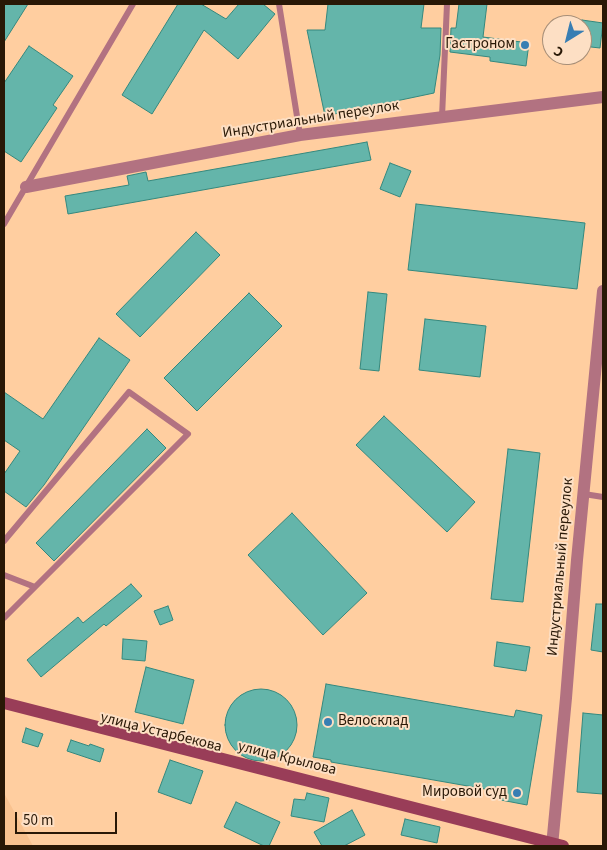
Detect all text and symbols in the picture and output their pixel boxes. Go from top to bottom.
north arrow [542,15,592,65]
place label: Гастроном [445,36,515,54]
marker: Гастроном [519,39,531,51]
text: С [550,41,568,62]
street label: Индустриальный переулок [221,97,401,143]
street label: Индустриальный переулок [544,477,578,657]
street label: улица Устарбекова [98,709,224,757]
place label: Велосклад [338,713,408,731]
marker: Велосклад [322,716,334,728]
street label: улица Крылова [236,738,338,780]
place label: Мировой суд [422,784,507,802]
marker: Мировой суд [511,787,523,799]
scale bar [18,802,120,834]
text: 50 m [23,810,53,831]

